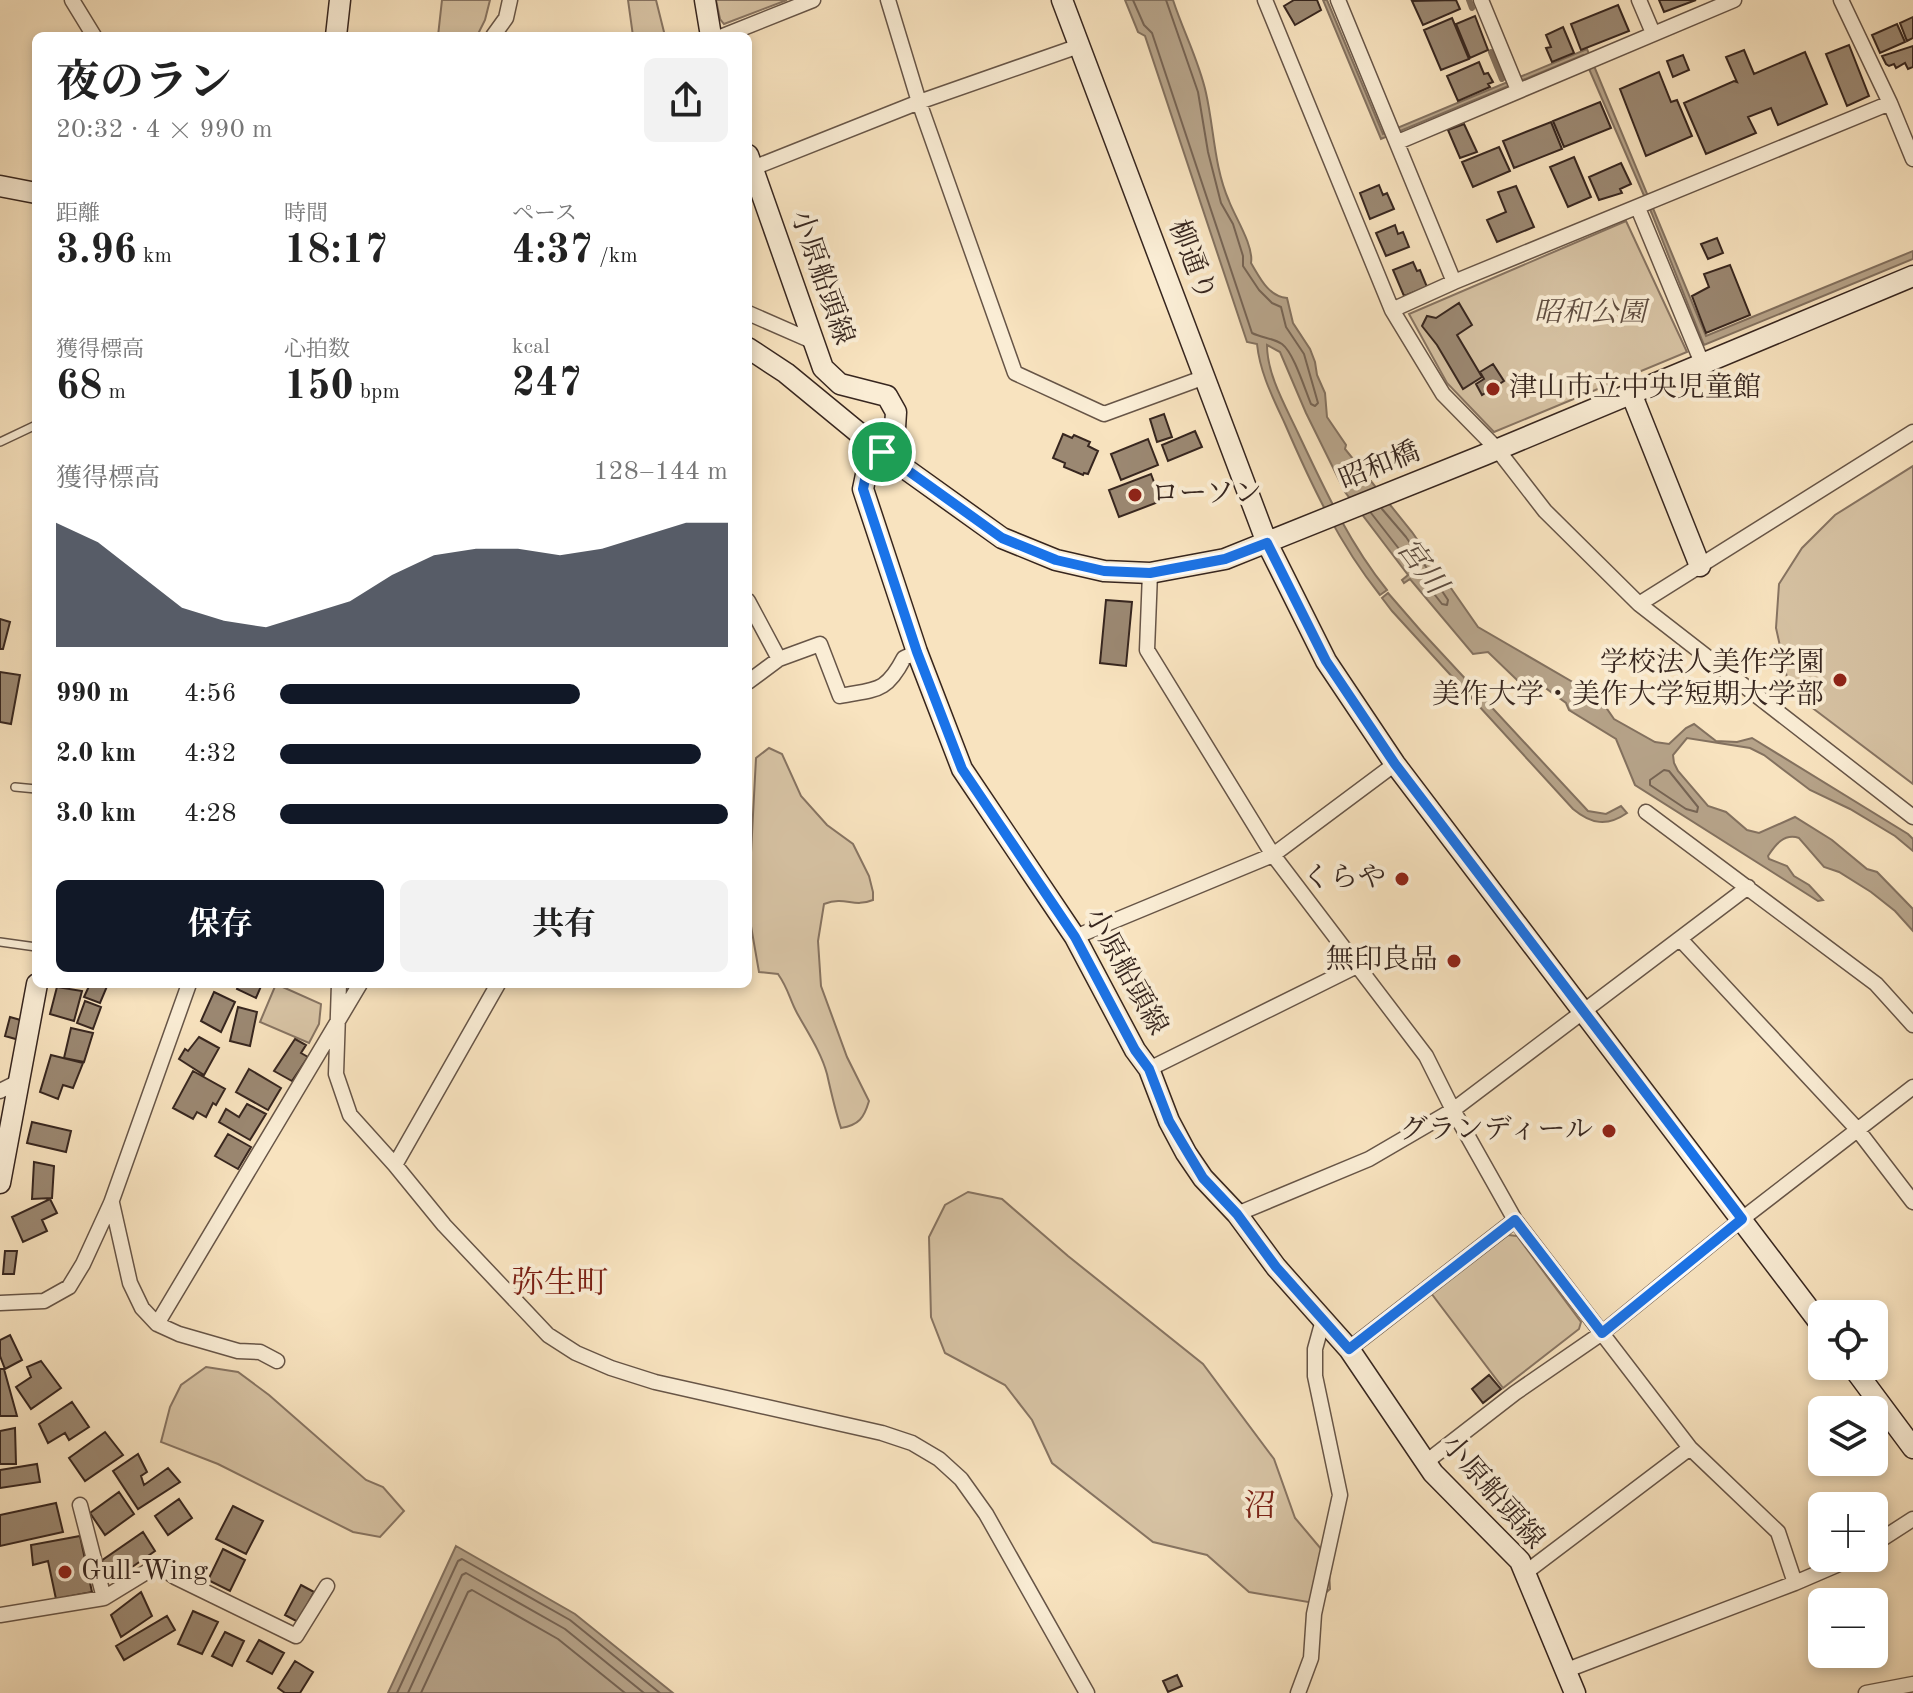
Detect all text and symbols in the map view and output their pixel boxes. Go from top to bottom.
button: share [644,58,728,142]
text: 夜のラン [56,62,232,106]
text: 20:32 · 4 × 990 m [56,117,273,143]
text: 距離 [56,203,100,225]
text: 時間 [284,203,328,225]
text: ペース [512,203,577,225]
street label: 小原船頭線 [785,206,860,349]
street label: 柳通り [1163,216,1222,305]
text: 3.96 [56,232,137,272]
text: 18:17 [284,232,388,272]
text: 4:37 [512,232,593,272]
text: km [137,245,172,267]
text: /km [593,245,638,267]
park label: 昭和公園 [1534,297,1650,328]
text: kcal [512,336,550,358]
text: 獲得標高 [56,339,144,361]
text: 心拍数 [284,339,350,361]
text: 247 [512,365,582,405]
text: 68 [56,368,102,408]
text: 150 [284,368,354,408]
place label: 津山市立中央児童館 [1509,372,1761,403]
marker: 津山市立中央児童館 [1484,380,1502,398]
text: m [102,381,126,403]
text: bpm [354,381,400,403]
pin [848,418,916,486]
icon: arrive [860,430,904,474]
street label: 昭和橋 [1335,436,1424,496]
text: 128–144 m [593,459,728,485]
text: 獲得標高 [56,466,160,492]
place label: ローソン [1151,481,1262,509]
marker: ローソン [1126,486,1144,504]
water label: 宮川 [1391,532,1455,602]
place label: 学校法人美作学園 美作大学・美作大学短期大学部 [1432,647,1824,710]
marker: 学校法人美作学園 美作大学・美作大学短期大学部 [1831,671,1849,689]
text: 990 m [56,681,129,707]
text: 4:56 [184,681,237,707]
text: 2.0 km [56,741,136,767]
text: 4:32 [184,741,237,767]
text: 3.0 km [56,801,136,827]
text: 4:28 [184,801,237,827]
place label: くらや [1302,863,1386,893]
marker: くらや [1393,870,1411,888]
button: 保存 [56,880,384,972]
button: 共有 [400,880,728,972]
street label: 小原船頭線 [1079,903,1174,1040]
place label: 無印良品 [1326,944,1438,975]
marker: 無印良品 [1445,952,1463,970]
place label: グランディール [1400,1115,1593,1145]
marker: グランディール [1600,1122,1618,1140]
district label: 弥生町 [512,1266,608,1301]
map controls [1808,1300,1888,1668]
button: locate [1808,1300,1888,1380]
button: layers [1808,1396,1888,1476]
street label: 小原船頭線 [1436,1429,1551,1555]
district label: 沼 [1244,1489,1276,1524]
button: + [1808,1492,1888,1572]
place label: Gull-Wing [81,1558,208,1586]
marker: Gull-Wing [56,1563,74,1581]
button: − [1808,1588,1888,1668]

